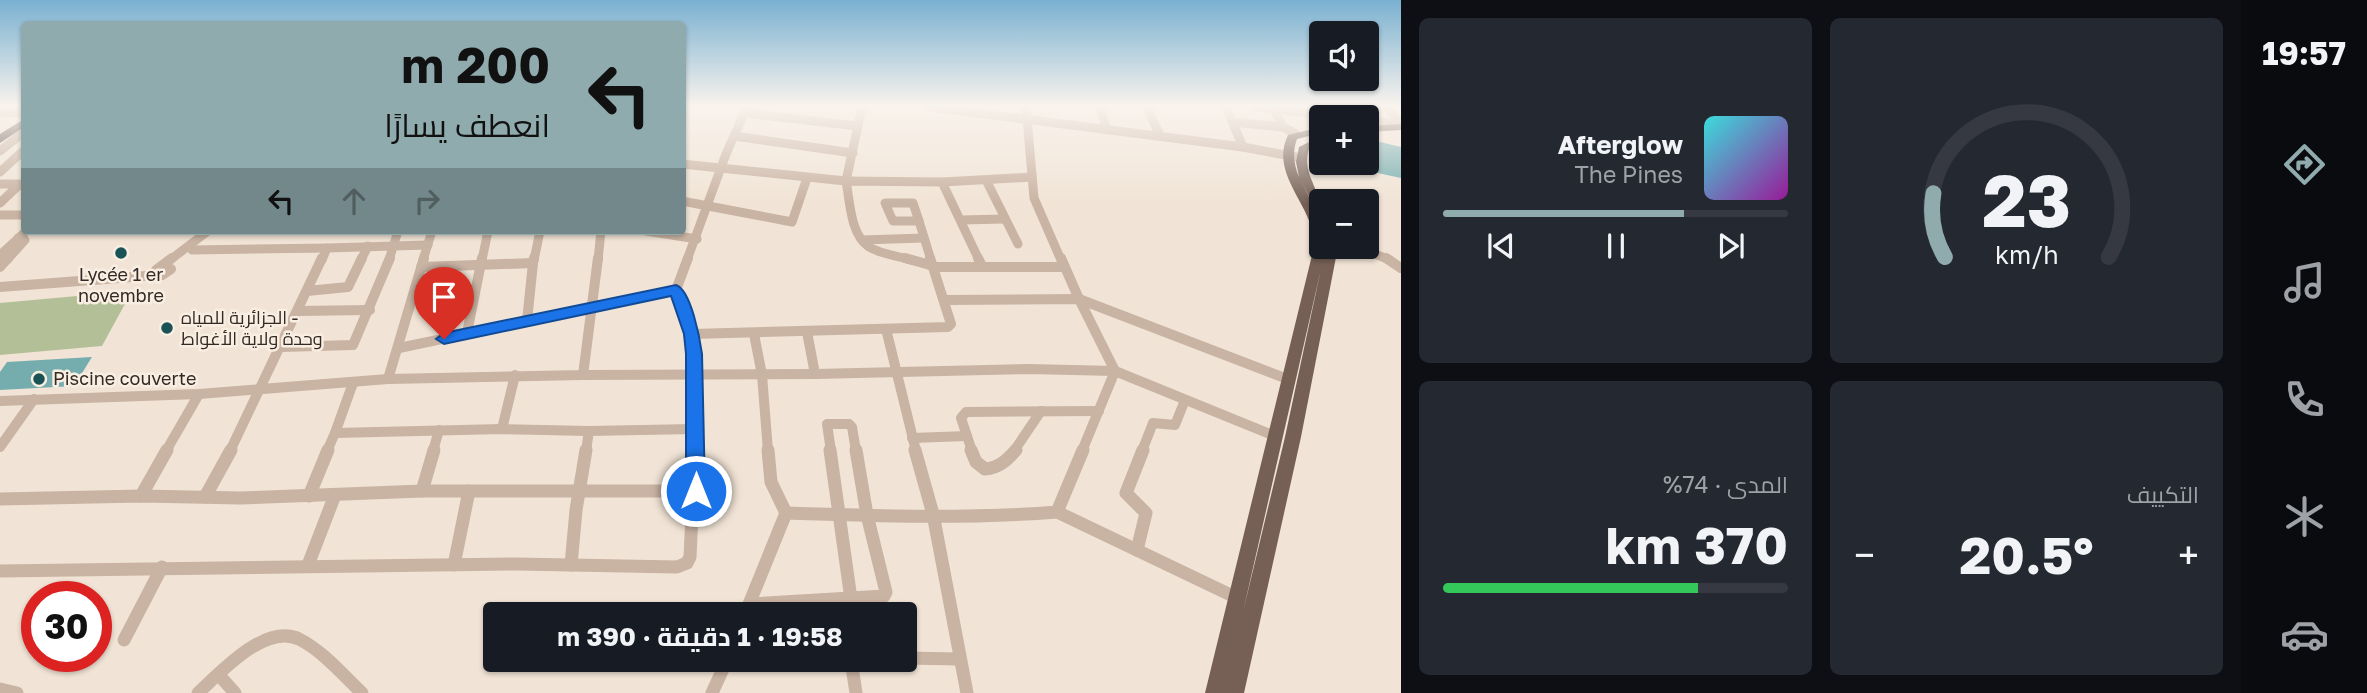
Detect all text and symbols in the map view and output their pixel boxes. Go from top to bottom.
map controls [1309,21,1379,259]
button: sound [1309,21,1379,91]
text: 19:57 [2262,34,2346,72]
text: 200 m [401,35,550,94]
icon: left [574,49,665,140]
button: + [1309,105,1379,175]
text: انعطف يسارًا [384,106,550,144]
text: Afterglow [1558,129,1683,160]
icon: directions [2280,140,2329,189]
text: 23 [1982,156,2071,243]
text: The Pines [1575,160,1683,188]
icon: left [262,182,300,220]
icon: ahead [335,182,373,220]
icon: right [408,182,446,220]
button: − [1309,189,1379,259]
icon: previous [1482,227,1520,265]
icon: pause [1597,227,1635,265]
icon: next [1712,227,1750,265]
text: km/h [1995,239,2058,270]
marker: Lycée 1 er novembre [113,245,129,261]
icon: music [2280,258,2329,307]
place label: Lycée 1 er novembre [78,263,164,306]
pin [414,267,474,339]
icon: arrive [425,278,463,316]
place label: الجزائرية للمياه - وحدة ولاية الأغواط [181,306,323,350]
marker: الجزائرية للمياه - وحدة ولاية الأغواط [159,320,175,336]
place label: Piscine couverte [53,367,196,389]
marker: Piscine couverte [31,371,47,387]
icon: phone [2280,375,2329,424]
position arrow [659,454,733,528]
text: المدى · 74% [1663,470,1788,498]
text: التكييف [2127,480,2199,508]
icon: climate [2280,492,2329,541]
text: 370 km [1605,513,1788,575]
text: 20.5° [1959,523,2094,585]
text: − [1854,532,1875,577]
text: + [2178,532,2199,577]
speed limit sign: 30 [21,581,112,672]
icon: car [2280,610,2329,659]
text: 19:58 · 1 دقيقة · 390 m [557,621,843,652]

